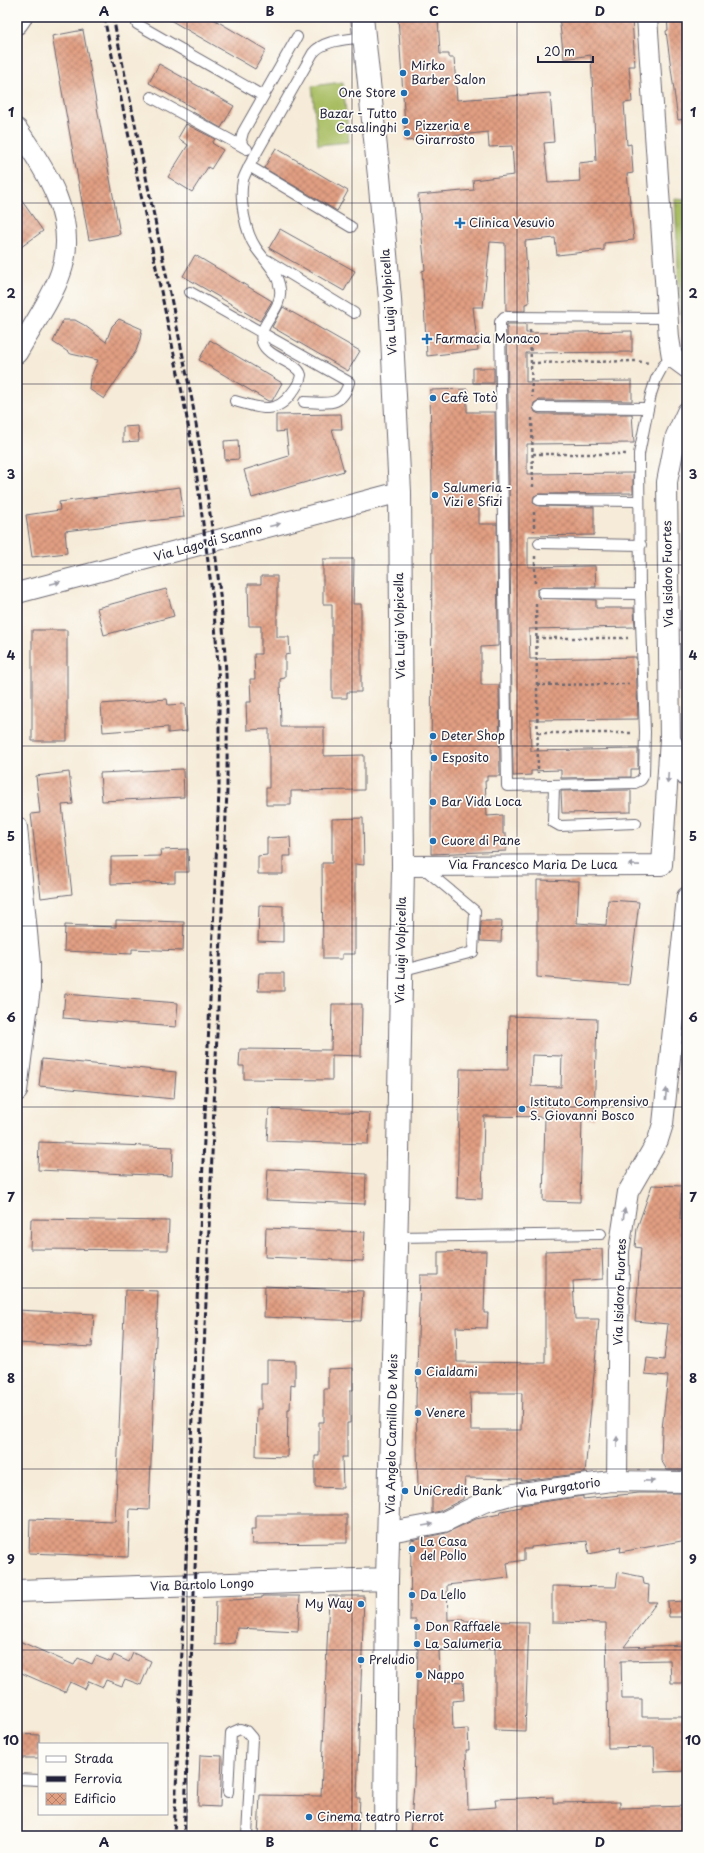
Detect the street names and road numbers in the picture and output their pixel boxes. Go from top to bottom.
street label: Via Luigi Volpicella [375,248,401,356]
street label: Via Lago di Scanno [152,519,264,565]
street label: Via Isidoro Fuortes [657,520,677,628]
street label: Via Luigi Volpicella [389,572,409,680]
street label: Via Francesco Maria De Luca [448,855,618,873]
street label: Via Luigi Volpicella [390,896,410,1003]
street label: Via Isidoro Fuortes [608,1238,630,1346]
street label: Via Angelo Camillo De Meis [381,1353,401,1514]
street label: Via Purgatorio [516,1472,602,1502]
street label: Via Bartolo Longo [150,1573,254,1595]

